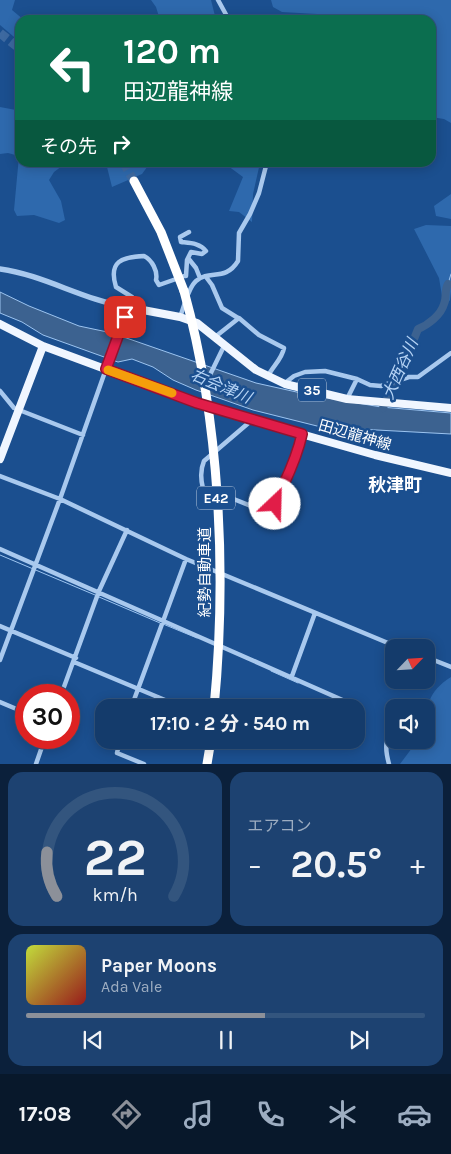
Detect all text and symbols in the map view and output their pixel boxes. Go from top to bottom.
text: 120 m [123,31,221,72]
icon: left [40,35,105,100]
text: 田辺龍神線 [123,79,233,105]
icon: right [107,130,135,158]
text: その先 [40,136,97,158]
pin [104,296,146,338]
icon: arrive [111,303,139,331]
water label: 大西谷川 [378,334,423,402]
water label: 右会津川 [188,365,256,408]
road number: 35 [298,378,326,402]
street label: 田辺龍神線 [316,416,394,454]
district label: 秋津町 [368,474,422,496]
position arrow [248,477,300,529]
road number: E42 [197,486,235,509]
street label: 紀勢自動車道 [196,527,214,617]
north arrow [385,639,435,689]
map controls [385,639,435,749]
speed limit sign: 30 [15,684,80,749]
button: sound [385,699,435,749]
text: 17:10 · 2 分 · 540 m [150,713,310,735]
text: エアコン [248,816,312,835]
text: 22 [83,827,146,888]
text: 20.5° [290,842,382,887]
text: − [248,848,262,881]
text: + [410,848,425,881]
text: km/h [92,885,137,906]
text: Paper Moons [101,955,217,977]
text: Ada Vale [101,977,162,996]
icon: previous [79,1026,107,1054]
icon: pause [212,1026,240,1054]
icon: next [345,1026,373,1054]
icon: directions [109,1097,144,1132]
icon: music [181,1097,216,1132]
icon: phone [253,1097,288,1132]
icon: climate [325,1097,360,1132]
icon: car [397,1097,432,1132]
text: 17:08 [19,1101,71,1127]

